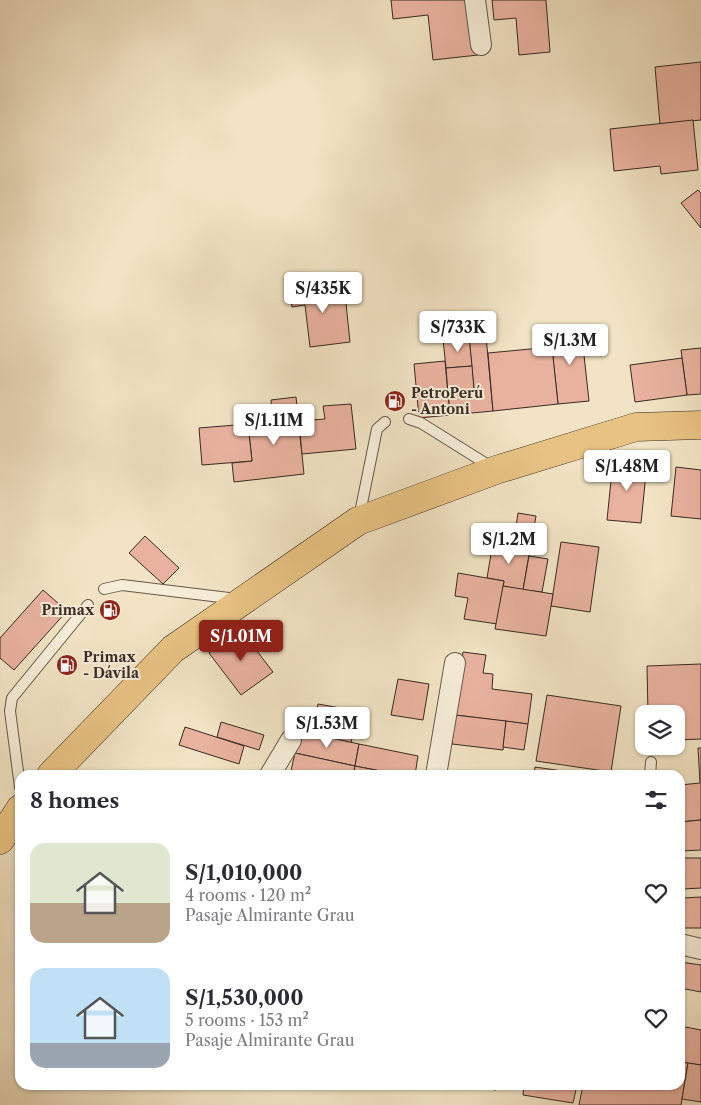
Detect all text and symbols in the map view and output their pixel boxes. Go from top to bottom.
pin: S/435K [282,272,364,314]
text: S/435K [295,278,351,298]
pin: S/733K [417,310,499,353]
text: S/733K [430,317,486,337]
pin: S/1.3M [529,324,611,366]
text: S/1.3M [543,330,597,350]
place label: PetroPerú - Antoni [411,384,483,418]
fuel station icon: PetroPerú - Antoni [383,389,407,413]
pin: S/1.11M [228,404,320,446]
text: S/1.11M [244,410,304,430]
pin: S/1.48M [581,450,673,492]
text: S/1.48M [595,456,659,476]
pin: S/1.2M [468,522,550,565]
text: S/1.2M [482,529,536,549]
fuel station icon: Primax [98,598,122,622]
place label: Primax [41,601,95,619]
pin: S/1.01M [195,620,287,662]
text: S/1.01M [210,626,272,646]
place label: Primax - Dávila [83,648,140,682]
fuel station icon: Primax - Dávila [55,653,79,677]
map controls [635,705,685,755]
button: layers [635,705,685,755]
pin: S/1.53M [281,706,373,749]
text: S/1.53M [296,713,358,733]
icon: filters [642,786,670,814]
text: 8 homes [30,788,119,813]
text: S/1,010,000 [185,860,302,885]
icon: home [70,863,130,923]
icon: heart [642,879,670,907]
text: 4 rooms · 120 m² [185,885,311,905]
text: Pasaje Almirante Grau [185,905,355,925]
text: S/1,530,000 [185,985,304,1010]
icon: home [70,988,130,1048]
icon: heart [642,1004,670,1032]
text: 5 rooms · 153 m² [185,1010,309,1030]
text: Pasaje Almirante Grau [185,1030,355,1050]

